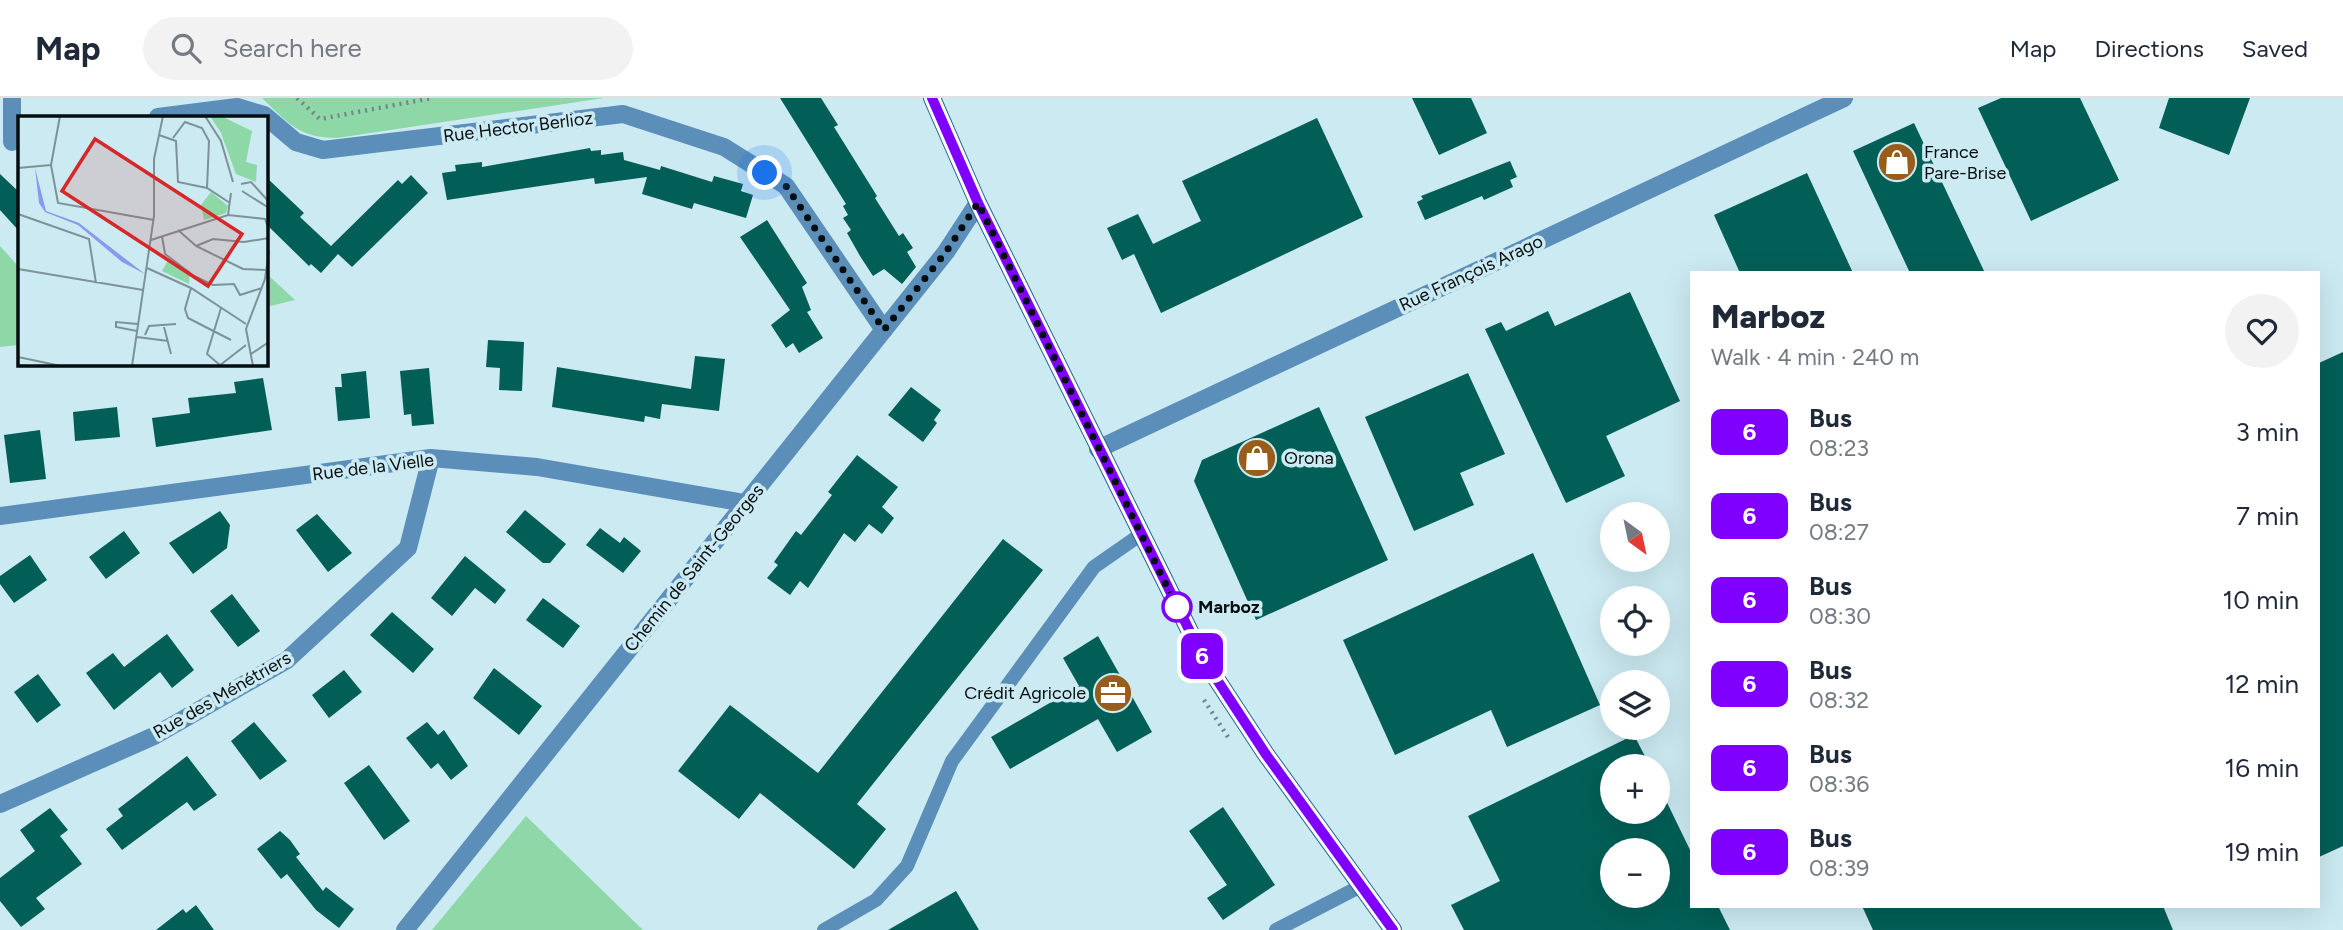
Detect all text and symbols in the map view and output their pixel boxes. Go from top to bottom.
search box [143,17,633,80]
text: Map [35,29,101,68]
icon: search [167,29,205,67]
text: Search here [223,32,362,64]
text: Map [2010,34,2056,63]
text: Directions [2094,34,2204,63]
text: Saved [2242,34,2308,63]
street label: Rue Hector Berlioz [442,107,594,147]
inset map [18,116,268,366]
shop icon: France Pare-Brise [1876,141,1918,183]
place label: France Pare-Brise [1924,141,2006,184]
your location [747,155,782,190]
street label: Rue François Arago [1396,230,1546,316]
button: heart [2225,294,2299,368]
text: Marboz [1711,297,1825,336]
text: Walk · 4 min · 240 m [1711,343,1919,371]
text: Bus [1809,402,1852,434]
text: 3 min [2236,416,2299,448]
text: 6 [1743,417,1756,446]
text: 08:23 [1809,434,1869,462]
shop icon: Orona [1236,437,1278,479]
place label: Orona [1284,447,1334,469]
street label: Rue de la Vielle [311,449,435,485]
street label: Chemin de Saint-Georges [620,480,768,656]
text: Bus [1809,486,1852,518]
text: 7 min [2236,500,2299,532]
text: 6 [1743,501,1756,530]
north arrow [1600,502,1670,572]
map controls [1600,502,1670,908]
text: 08:27 [1809,518,1869,546]
text: Bus [1809,570,1852,602]
text: 10 min [2223,584,2299,616]
text: 6 [1743,585,1756,614]
button: locate [1600,586,1670,656]
marker: Marboz [1162,592,1192,622]
place label: Marboz [1198,596,1260,618]
text: 08:30 [1809,602,1871,630]
line badge: 6 [1179,633,1225,679]
text: 6 [1195,641,1209,670]
street label: Rue des Ménétriers [149,647,295,743]
text: Bus [1809,654,1852,686]
text: 12 min [2225,668,2299,700]
text: 6 [1743,669,1756,698]
button: layers [1600,670,1670,740]
office icon: Crédit Agricole [1092,672,1134,714]
place label: Crédit Agricole [964,682,1086,704]
text: 08:32 [1809,686,1869,714]
text: Bus [1809,738,1852,770]
text: 16 min [2224,752,2299,784]
text: 6 [1743,753,1756,782]
button: + [1600,754,1670,824]
text: 08:36 [1809,770,1869,798]
text: Bus [1809,822,1852,854]
text: 19 min [2224,836,2299,868]
text: 6 [1743,837,1756,866]
button: − [1600,838,1670,908]
text: 08:39 [1809,854,1869,882]

